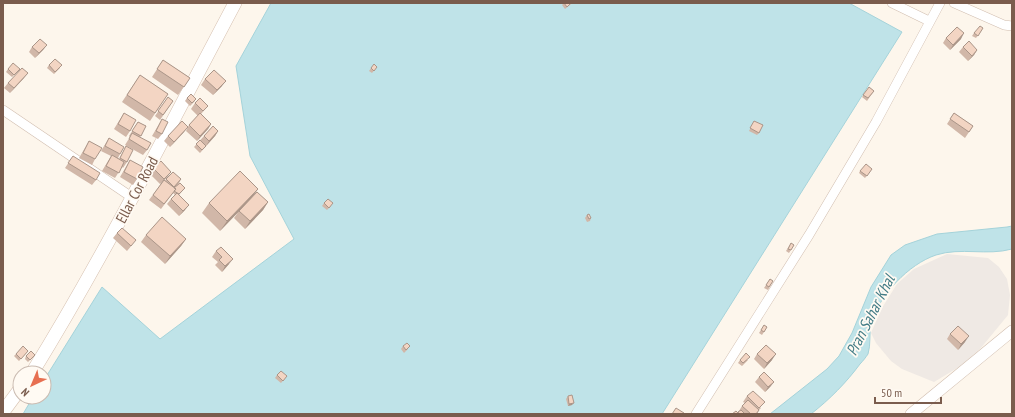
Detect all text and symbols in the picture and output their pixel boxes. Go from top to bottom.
street label: Ellar Cor Road [111,153,162,226]
water label: Pran Sahar Khal [841,270,899,359]
north arrow [12,365,52,405]
scale bar [875,379,941,405]
text: N [18,385,32,399]
text: 50 m [881,385,902,400]

